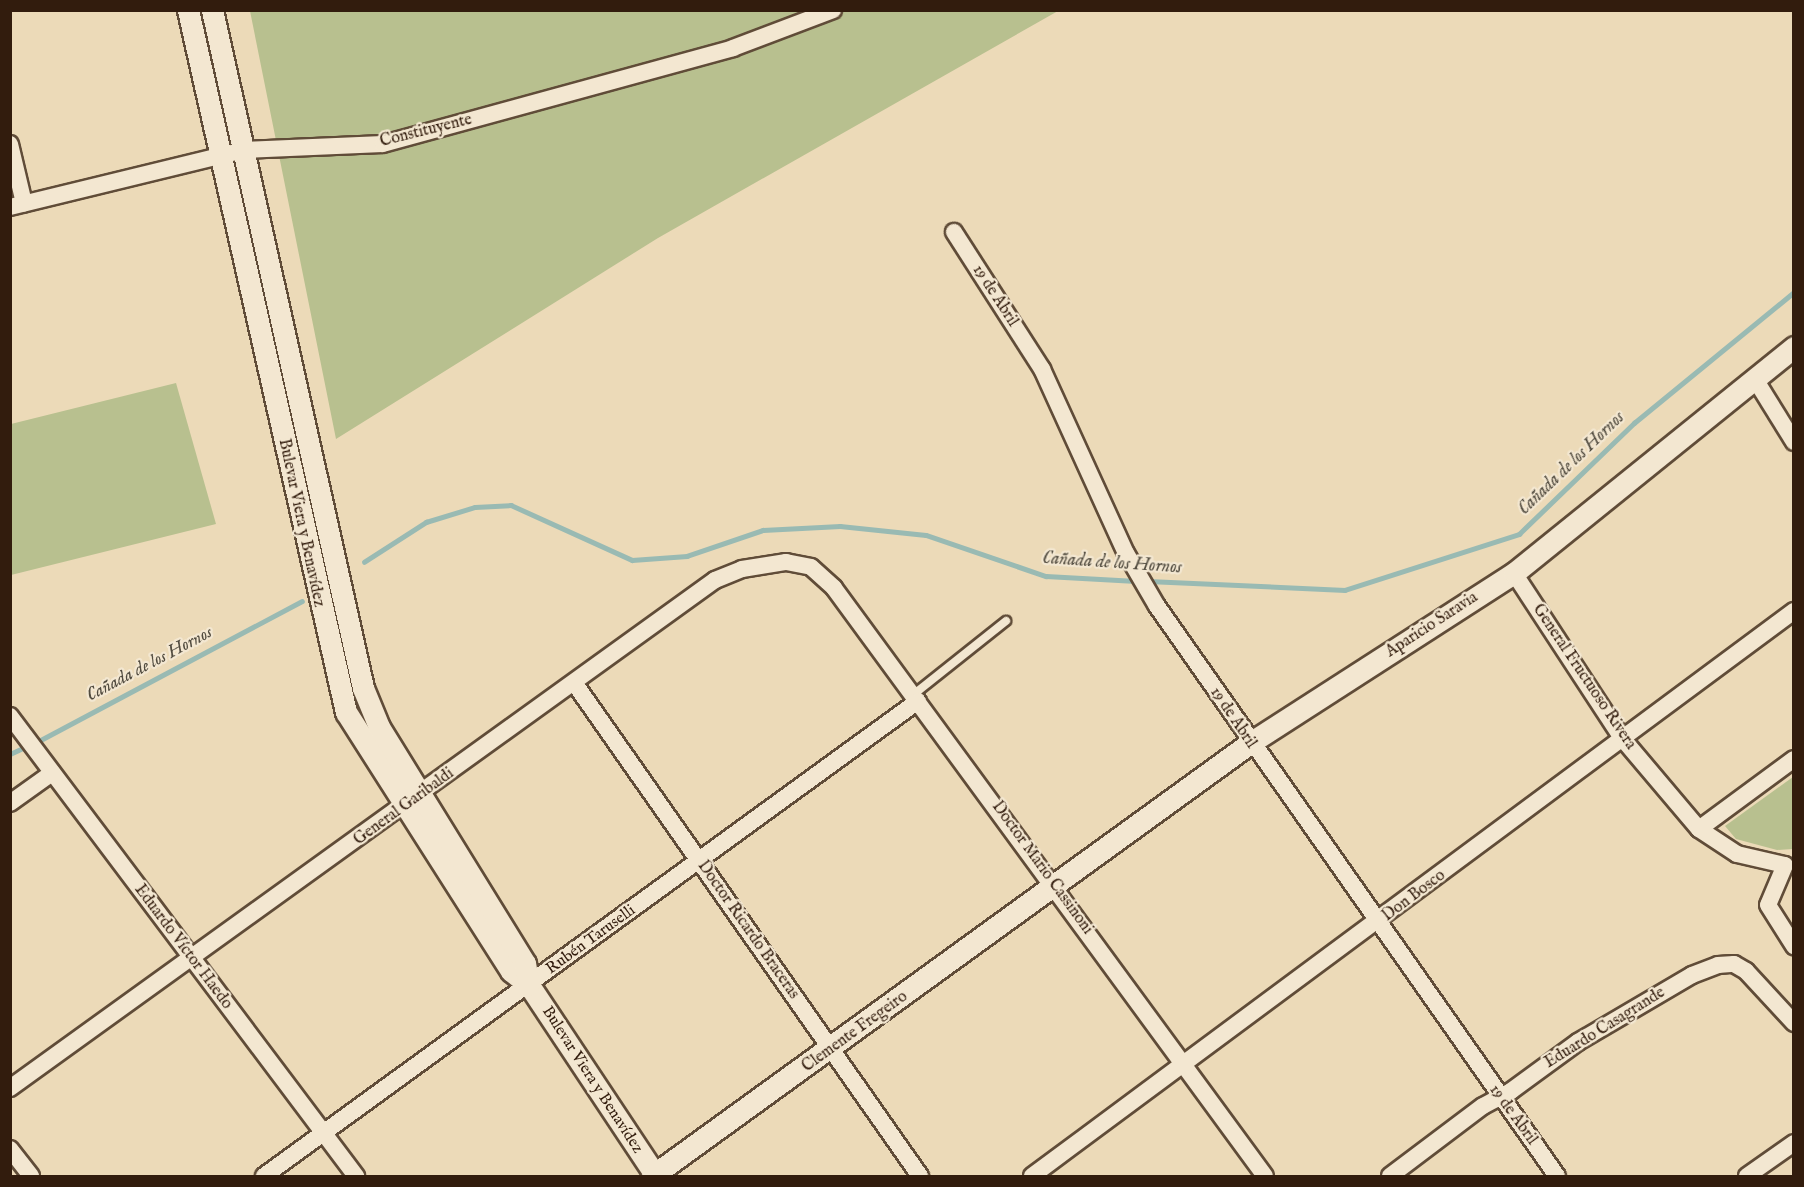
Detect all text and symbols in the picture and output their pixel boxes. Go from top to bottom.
street label: Constituyente [378,110,474,152]
street label: 19 de Abril [968,262,1022,330]
water label: Cañada de los Hornos [1514,408,1630,520]
street label: Bulevar Viera y Benavídez [274,437,328,609]
water label: Cañada de los Hornos [1042,548,1182,580]
street label: Aparicio Saravia [1382,588,1482,662]
street label: General Fructuoso Rivera [1528,601,1640,753]
water label: Cañada de los Hornos [83,623,217,707]
street label: 19 de Abril [1206,684,1260,752]
street label: General Garibaldi [350,764,458,850]
street label: Doctor Mario Cassinoni [987,798,1097,938]
street label: Doctor Ricardo Braceras [693,857,803,1003]
street label: Don Bosco [1379,866,1449,926]
street label: Eduardo Víctor Haedo [130,881,236,1013]
street label: Rubén Taruselli [543,901,639,979]
street label: Eduardo Casagrande [1541,983,1669,1073]
street label: Clemente Fregeiro [799,987,911,1077]
street label: Bulevar Viera y Benavídez [537,1003,647,1157]
street label: 19 de Abril [1485,1081,1541,1149]

